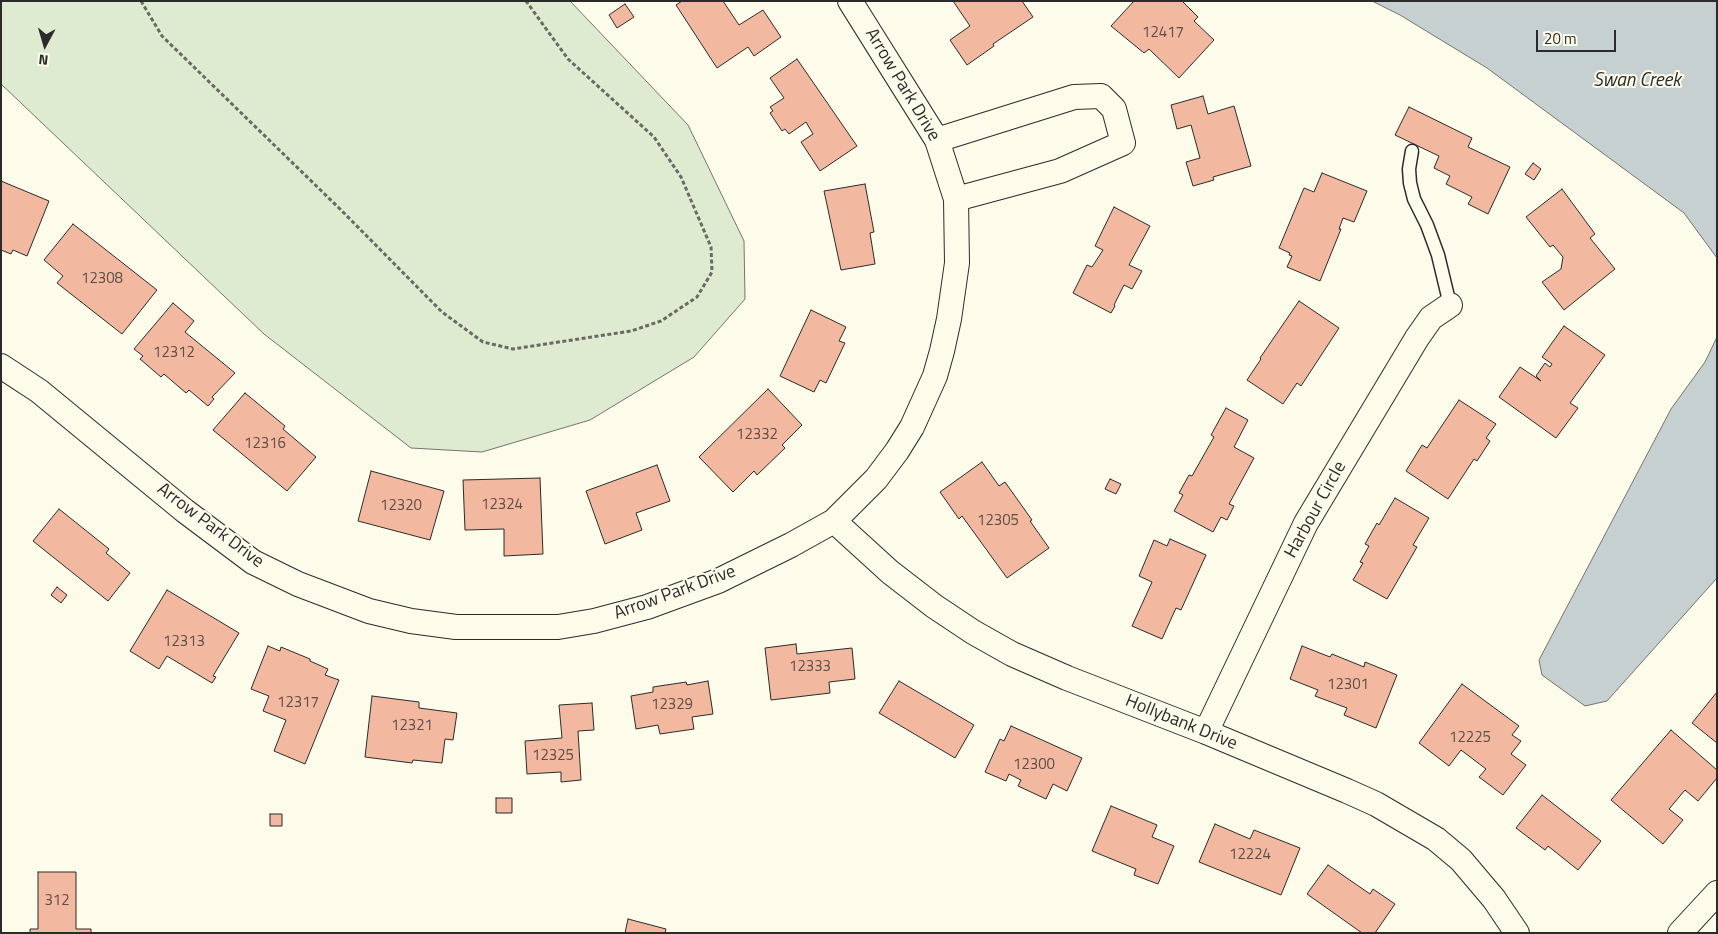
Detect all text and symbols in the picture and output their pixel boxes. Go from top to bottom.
north arrow [20,20,70,70]
scale bar [1538,20,1618,52]
house number: 12417 [1142,24,1184,42]
street label: Arrow Park Drive [860,25,944,145]
text: 20 m [1544,27,1577,50]
text: N [37,49,49,71]
water label: Swan Creek [1593,70,1681,92]
house number: 12308 [81,270,123,288]
house number: 12312 [153,344,195,362]
house number: 12332 [736,426,778,444]
house number: 12316 [244,435,286,453]
street label: Harbour Circle [1281,458,1351,562]
street label: Arrow Park Drive [152,479,268,573]
house number: 12324 [481,496,523,514]
house number: 12320 [380,497,422,515]
house number: 12305 [977,512,1019,530]
street label: Arrow Park Drive [611,561,739,625]
house number: 12313 [163,633,205,651]
house number: 12333 [789,658,831,676]
house number: 12301 [1327,676,1369,694]
street label: Hollybank Drive [1122,691,1240,755]
house number: 12317 [277,694,319,712]
house number: 12329 [651,696,693,714]
house number: 12321 [391,717,433,735]
house number: 12225 [1449,729,1491,747]
house number: 12325 [532,747,574,765]
house number: 12300 [1013,756,1055,774]
house number: 12224 [1229,846,1271,864]
house number: 312 [44,892,70,910]

